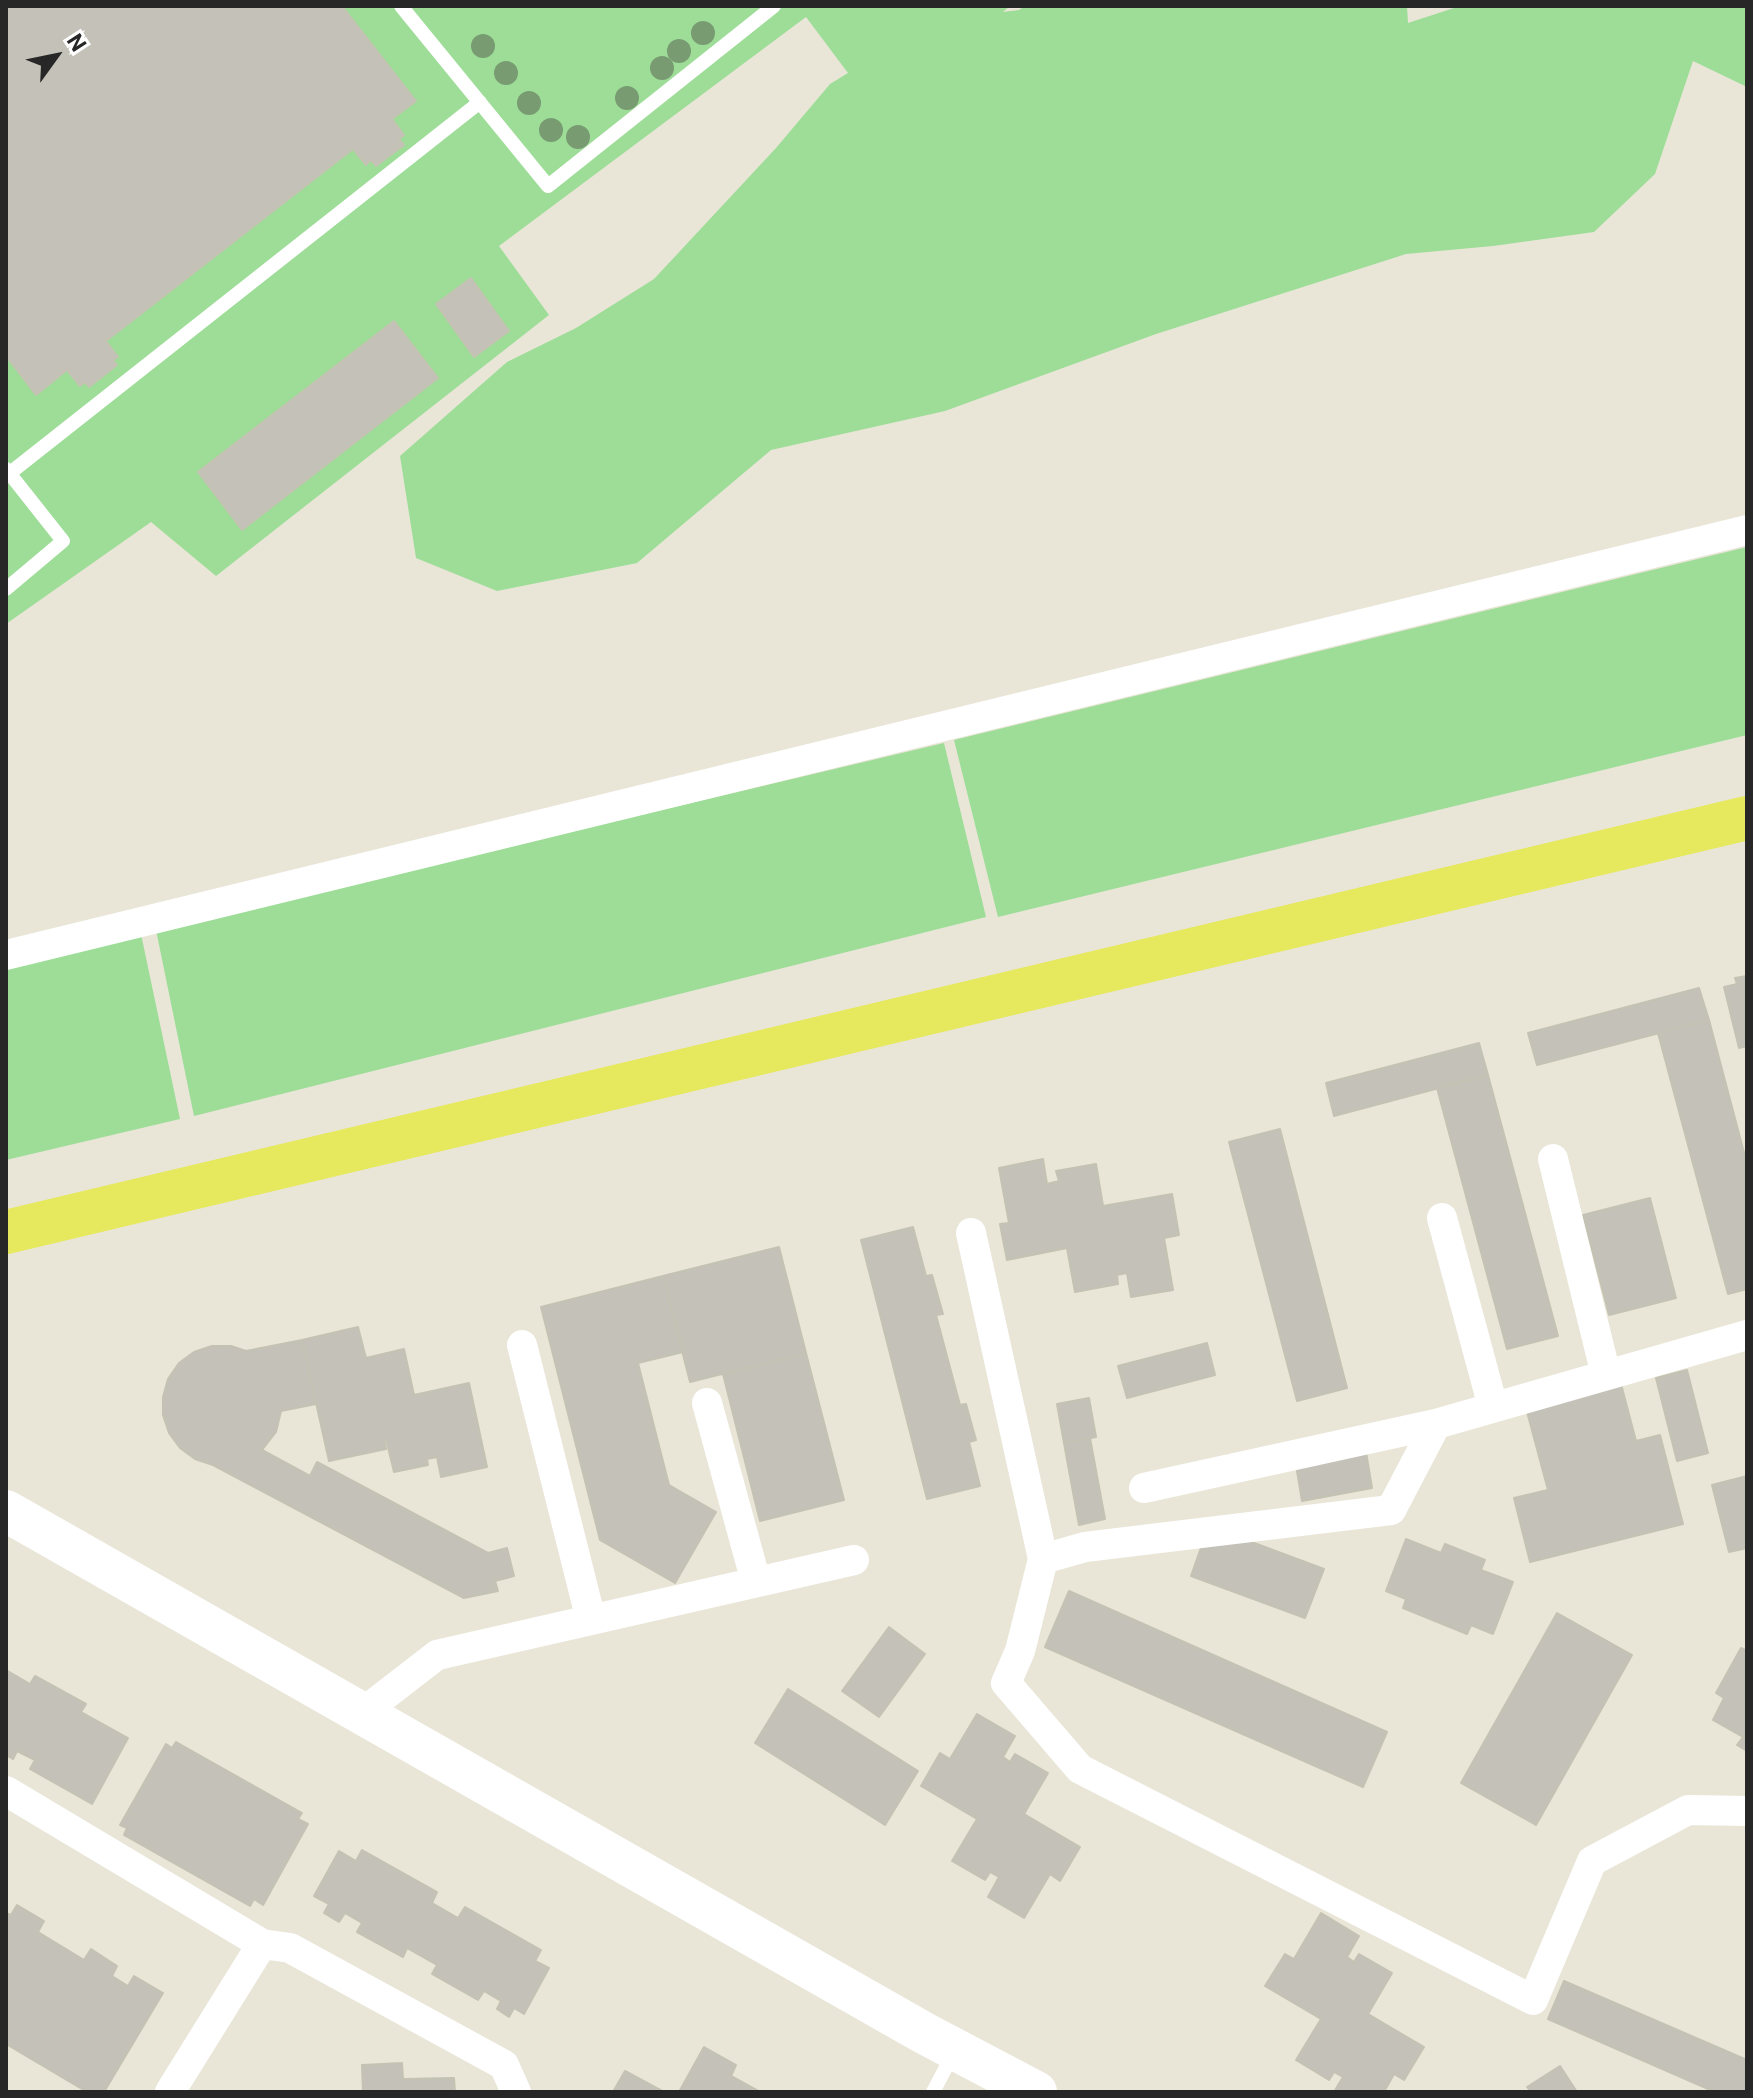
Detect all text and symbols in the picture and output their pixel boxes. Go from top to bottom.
north arrow [16,16,96,96]
text: N [62,29,91,56]

